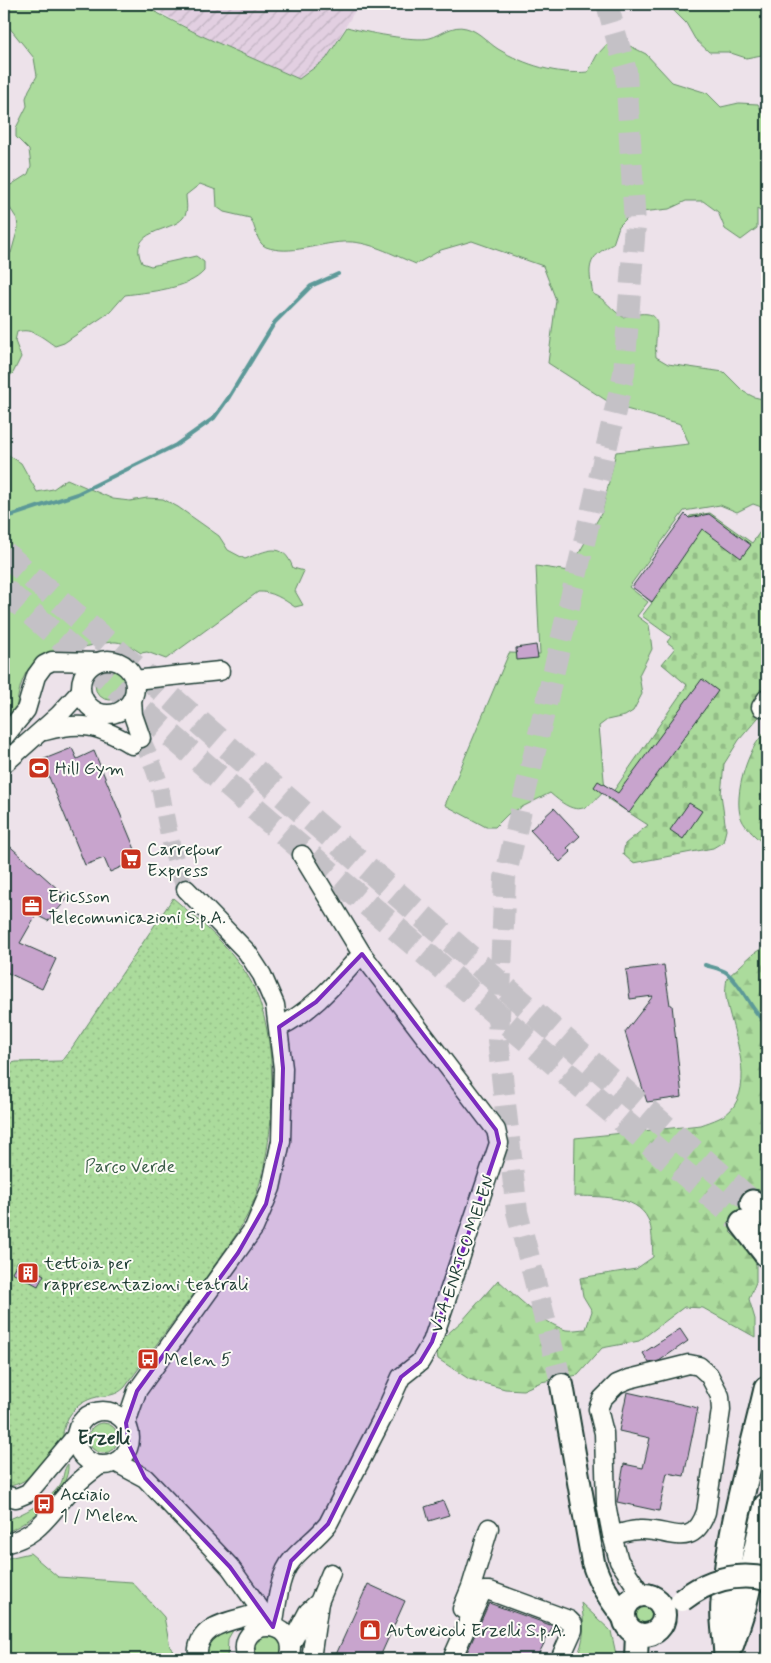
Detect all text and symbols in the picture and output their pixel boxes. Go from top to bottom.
sports icon: Hill Gym [27,756,51,780]
place label: Hill Gym [55,757,124,781]
place label: Carrefour Express [147,838,223,883]
supermarket icon: Carrefour Express [119,847,143,871]
place label: Ericsson Telecomunicazioni S.p.A. [48,885,226,930]
office icon: Ericsson Telecomunicazioni S.p.A. [20,894,44,918]
park label: Parco Verde [85,1155,175,1179]
street label: VIA ENRICO MELEN [425,1172,501,1336]
place label: tettoia per rappresentazioni teatrali [43,1252,249,1297]
building icon: tettoia per rappresentazioni teatrali [16,1261,40,1285]
bus stop icon: Melen 5 [136,1347,160,1371]
place label: Melen 5 [164,1348,232,1372]
district label: Erzelli [78,1426,130,1451]
place label: Acciaio 1 / Melen [60,1483,137,1528]
bus stop icon: Acciaio 1 / Melen [32,1492,56,1516]
shop icon: Autoveicoli Erzelli S.p.A. [358,1618,382,1642]
place label: Autoveicoli Erzelli S.p.A. [386,1619,566,1643]

